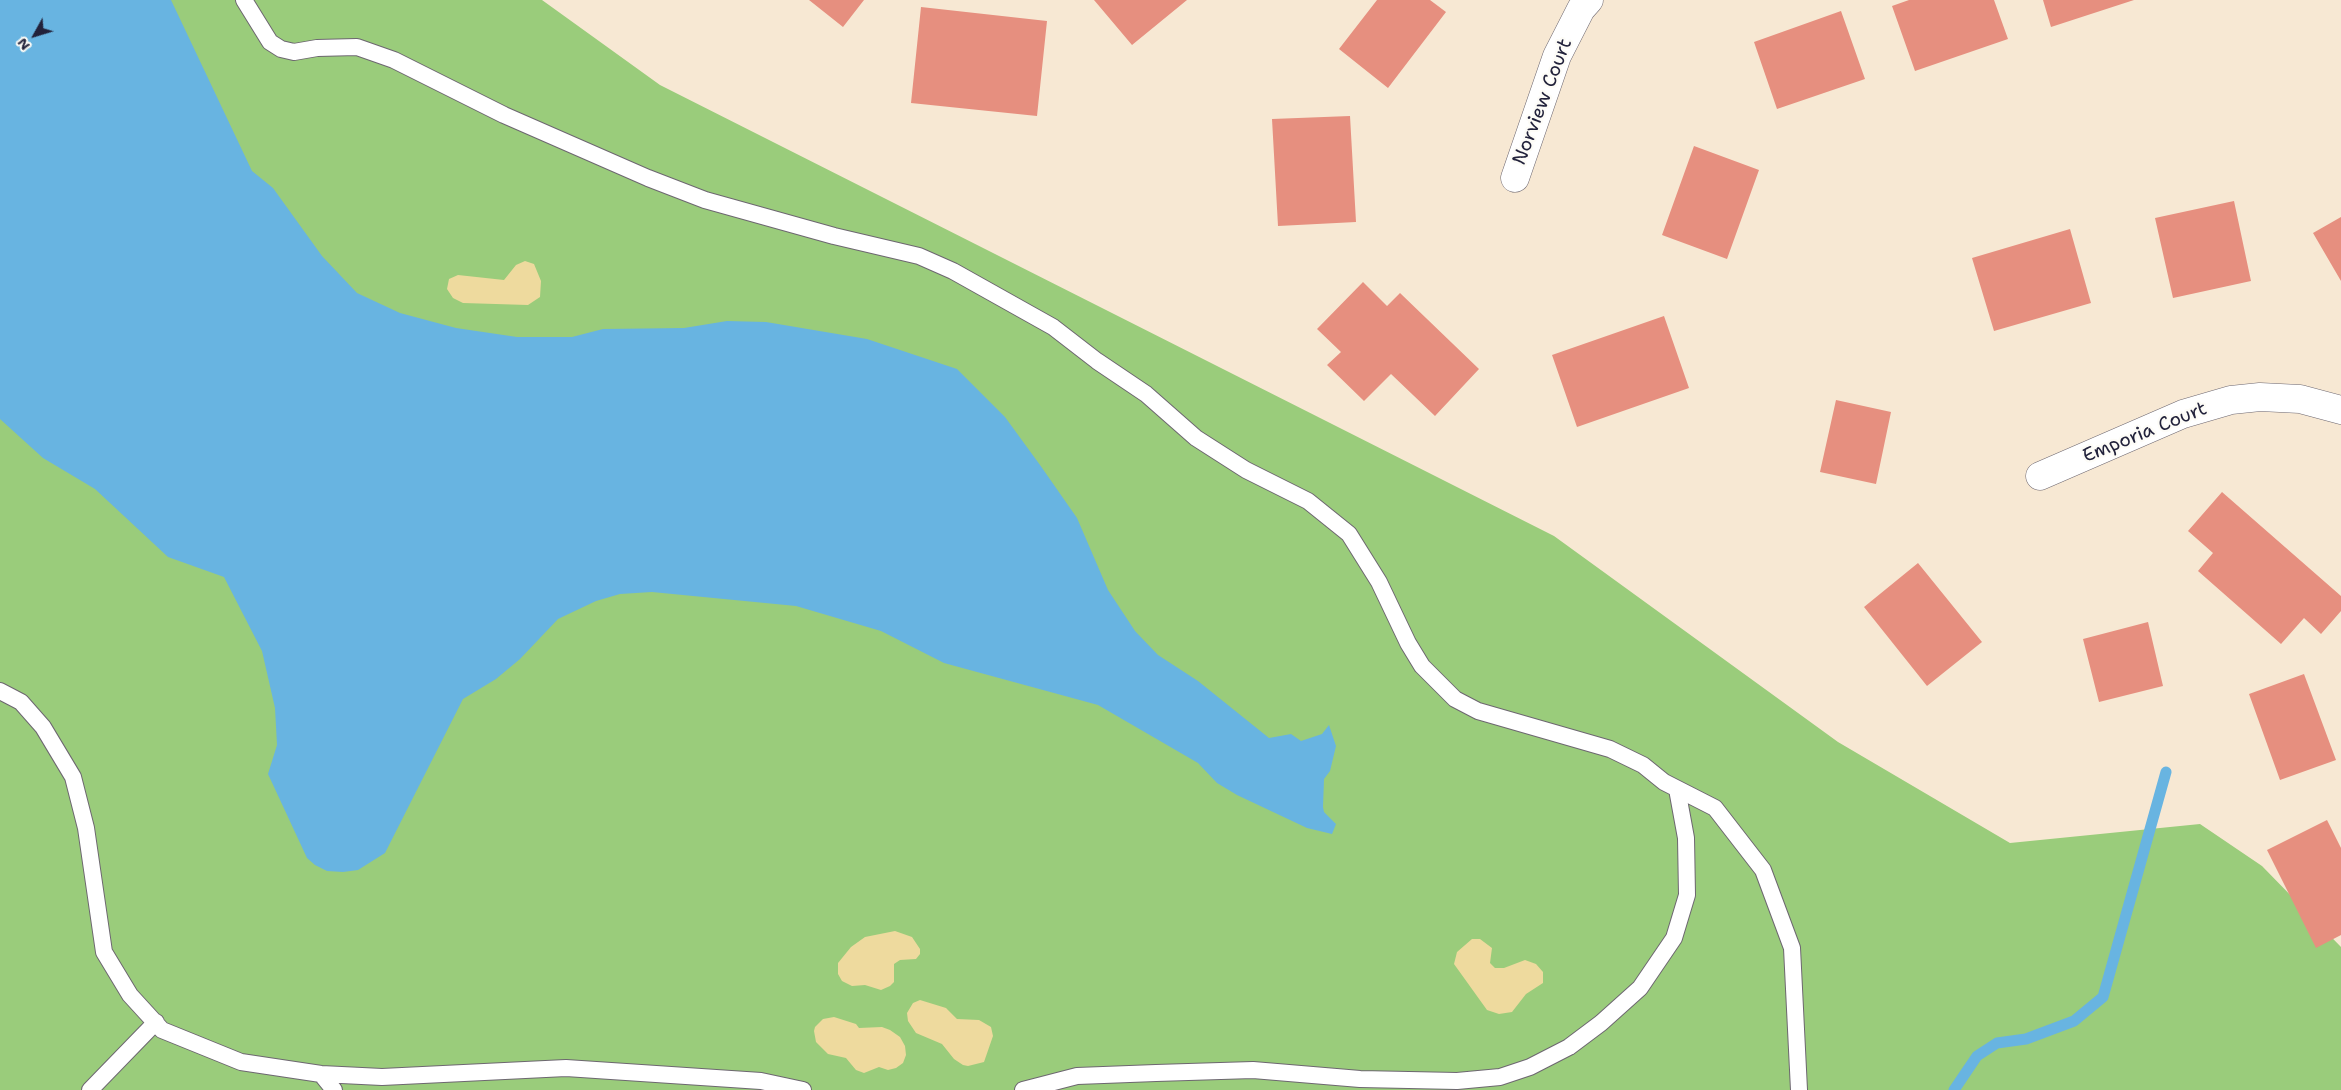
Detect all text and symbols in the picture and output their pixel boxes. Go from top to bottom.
north arrow [10,10,60,60]
text: N [13,34,34,54]
street label: Norview Court [1508,36,1578,168]
street label: Emporia Court [2080,398,2210,468]

